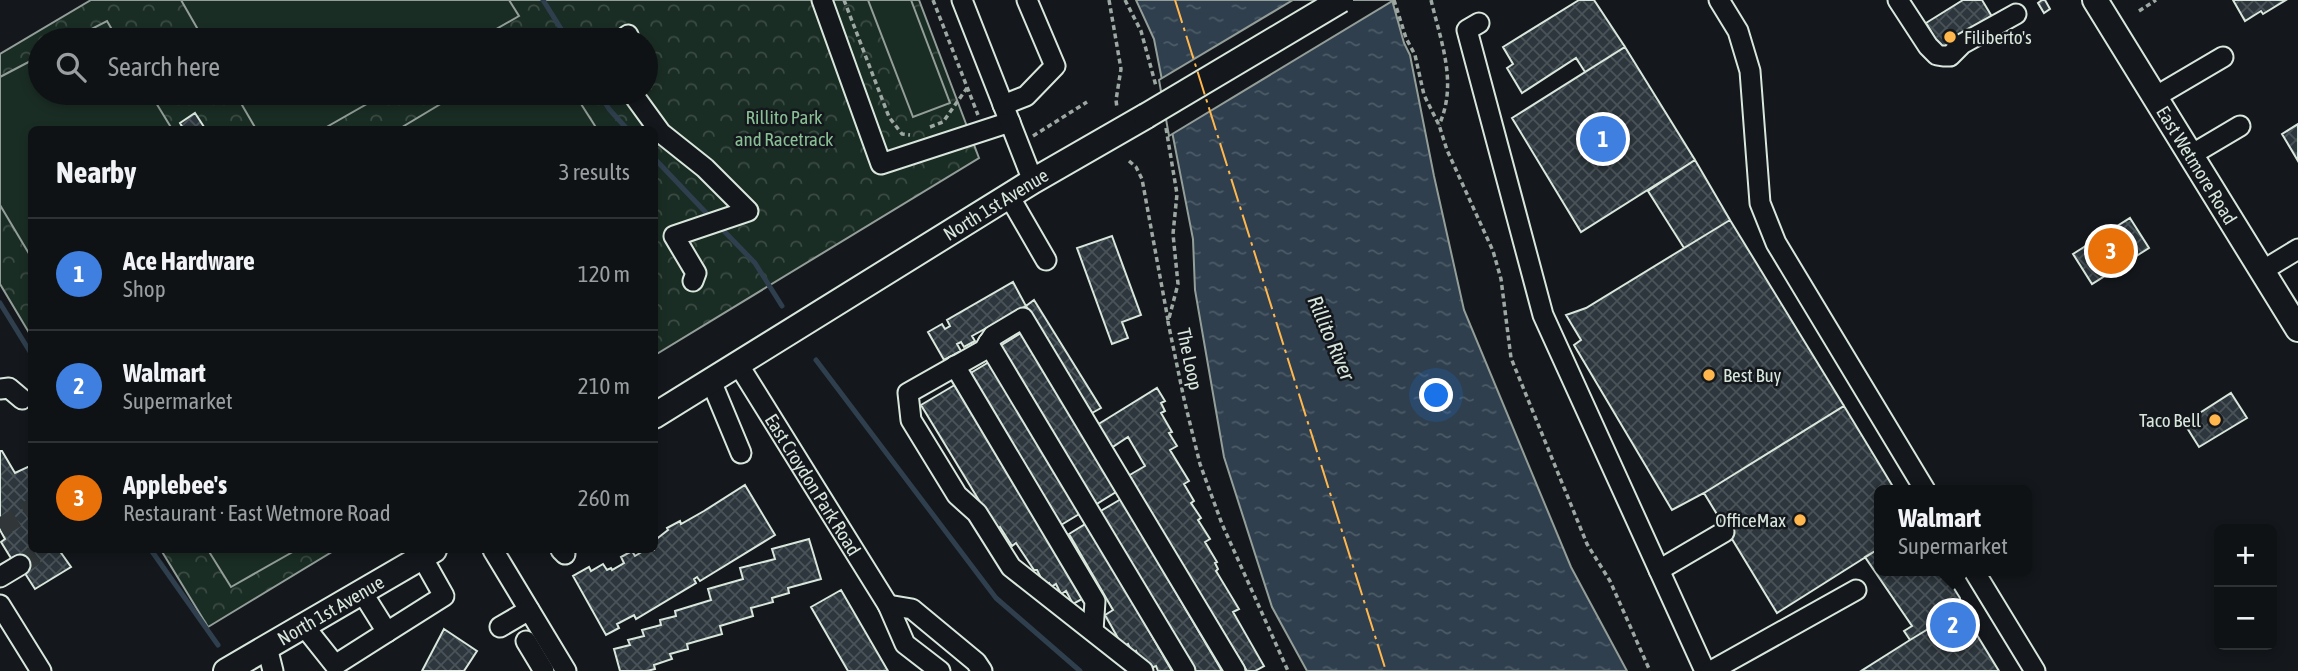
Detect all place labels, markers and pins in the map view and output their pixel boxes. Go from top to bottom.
place label: Filiberto's [1964,26,2032,48]
marker: Filiberto's [1942,29,1958,45]
pin: 1 [1580,113,1626,165]
pin: 3 [2088,225,2134,277]
place label: Best Buy [1723,364,1782,386]
marker: Best Buy [1701,367,1717,383]
place label: Taco Bell [2139,409,2201,431]
marker: Taco Bell [2207,412,2223,428]
place label: OfficeMax [1715,509,1786,531]
marker: OfficeMax [1792,512,1808,528]
pin: 2 [1930,599,1976,651]

